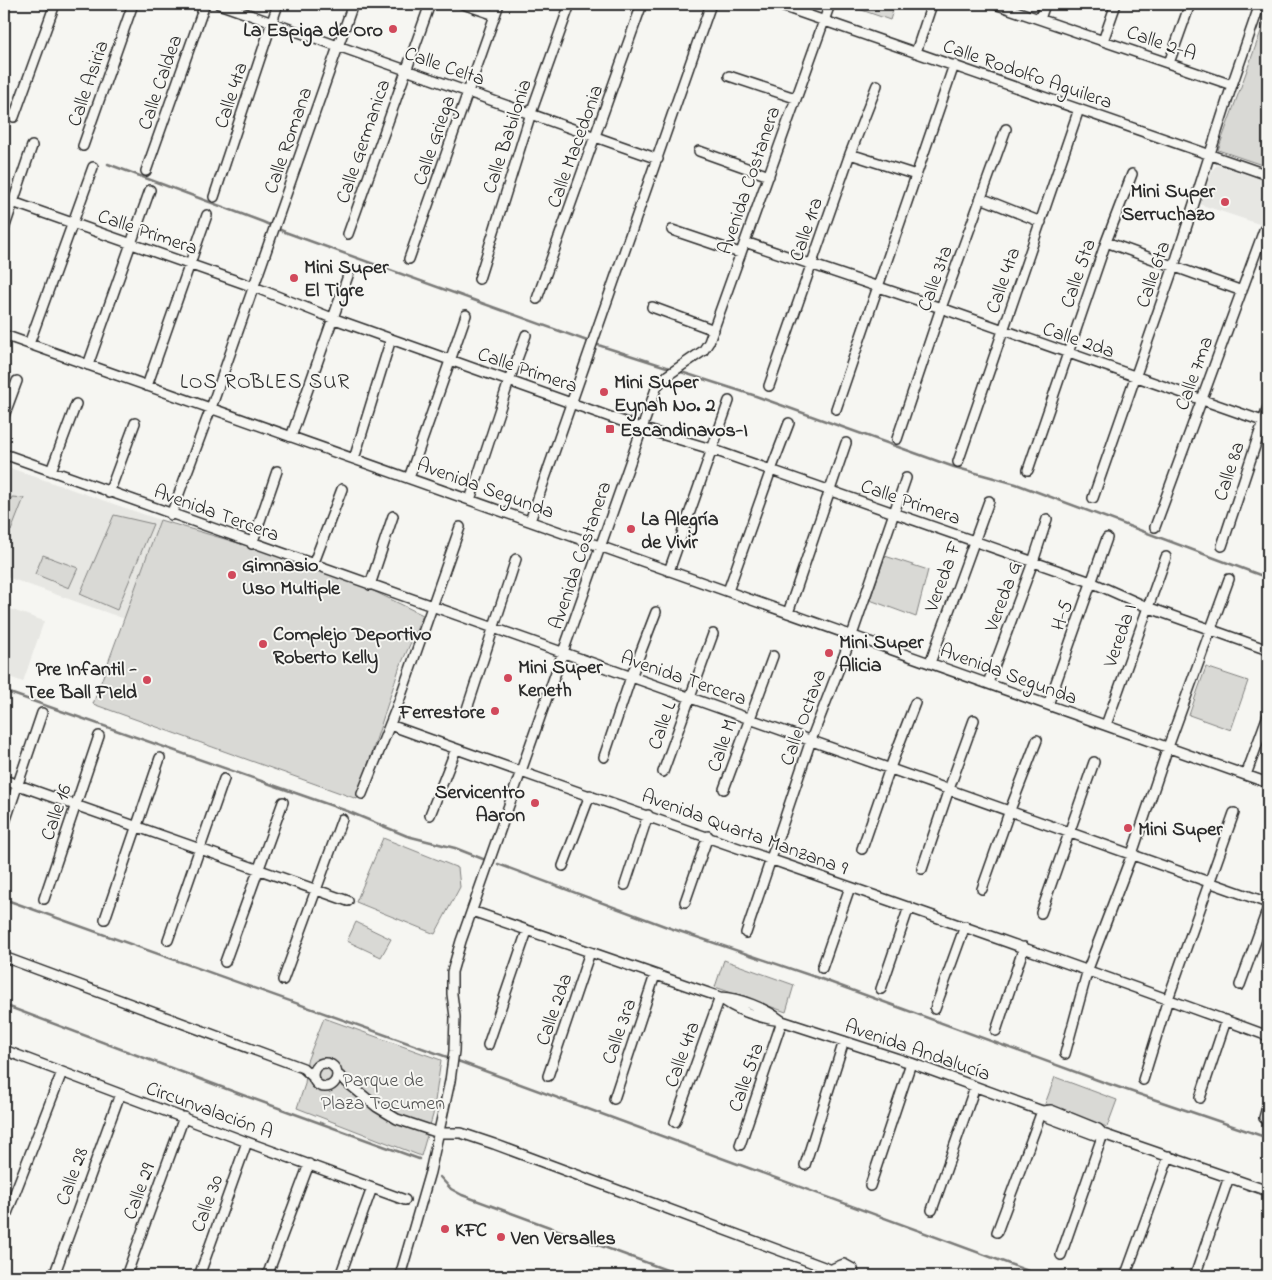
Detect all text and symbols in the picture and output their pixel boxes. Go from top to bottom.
place label: La Espiga de Oro [243,17,383,47]
street label: Calle 2-A [1122,19,1200,70]
marker: La Espiga de Oro [387,23,399,35]
street label: Calle Caldea [132,31,191,134]
street label: Calle Rodolfo Aguilera [938,33,1116,119]
street label: Calle Asiria [61,37,118,131]
street label: Calle Celta [400,40,488,95]
street label: Calle 4ta [208,59,257,133]
street label: Calle Germanica [330,76,399,208]
street label: Calle Babilonia [476,76,541,198]
street label: Calle Macedonia [541,81,612,212]
street label: Calle Romana [258,84,321,198]
street label: Calle Griega [406,92,465,190]
street label: Avenida Costanera [711,103,789,259]
place label: Mini Super Serruchazo [1121,178,1216,230]
street label: Calle 1ra [783,194,832,266]
marker: Mini Super Serruchazo [1219,196,1231,208]
street label: Calle Primera [93,203,201,264]
street label: Calle 5ta [1054,235,1105,312]
street label: Calle 6ta [1129,238,1179,312]
street label: Calle 3ta [911,242,962,316]
street label: Calle 4ta [980,244,1029,318]
place label: Mini Super El Tigre [304,254,389,307]
marker: Mini Super El Tigre [288,272,300,284]
street label: Calle 2da [1038,316,1118,367]
street label: Calle 7ma [1169,333,1222,415]
street label: Calle Primera [473,341,581,402]
district label: LOS ROBLES SUR [180,368,350,398]
place label: Mini Super Eynah No. 2 [614,369,715,422]
marker: Mini Super Eynah No. 2 [598,386,610,398]
place label: Escandinavos-I [620,417,748,446]
marker: Escandinavos-I [604,423,616,435]
street label: Calle 8a [1207,438,1254,505]
street label: Avenida Segunda [412,451,558,529]
street label: Calle Primera [856,473,964,534]
street label: Avenida Tercera [149,478,283,550]
street label: Avenida Costanera [542,478,620,634]
place label: La Alegría de Vivir [641,506,719,558]
marker: La Alegría de Vivir [625,523,637,535]
street label: Vereda F [918,537,971,617]
place label: Gimnasio Uso Multiple [242,552,341,604]
street label: Vereda G [978,558,1030,637]
marker: Gimnasio Uso Multiple [226,569,238,581]
street label: H-5 [1045,597,1082,635]
street label: Vereda I [1097,600,1146,672]
place label: Complejo Deportivo Roberto Kelly [273,621,431,674]
place label: Mini Super Alicia [839,629,924,681]
street label: Avenida Segunda [935,637,1081,715]
marker: Complejo Deportivo Roberto Kelly [257,638,269,650]
street label: Avenida Tercera [616,644,750,714]
marker: Mini Super Alicia [823,647,835,659]
place label: Mini Super Keneth [518,654,603,706]
place label: Pre Infantil - Tee Ball FIeld [25,656,138,708]
street label: Calle Octava [774,666,835,770]
marker: Mini Super Keneth [502,672,514,684]
marker: Pre Infantil - Tee Ball FIeld [141,674,153,686]
street label: Calle L [642,697,685,754]
place label: Ferrestore [398,699,486,728]
marker: Ferrestore [489,705,501,717]
street label: Calle M [701,715,746,776]
place label: Servicentro Aaron [435,779,525,831]
street label: Calle 16 [34,781,81,845]
street label: Avenida Quarta Manzana 9 [637,783,851,884]
marker: Servicentro Aaron [529,797,541,809]
place label: Mini Super [1138,816,1223,845]
marker: Mini Super [1122,822,1134,834]
street label: Calle 2da [530,970,581,1050]
street label: Calle 3ra [596,995,645,1069]
street label: Avenida Andalucía [840,1013,994,1090]
street label: Calle 4ta [658,1018,709,1092]
street label: Calle 5ta [722,1039,773,1116]
park label: Parque de Plaza Tocumen [321,1067,445,1119]
street label: Circunvalación A [141,1075,277,1148]
street label: Calle 28 [49,1144,97,1210]
street label: Calle 29 [117,1159,164,1224]
street label: Calle 30 [185,1171,232,1237]
place label: KFC [455,1217,487,1246]
marker: KFC [439,1223,451,1235]
place label: Ven Versalles [510,1225,616,1254]
marker: Ven Versalles [495,1231,507,1243]

